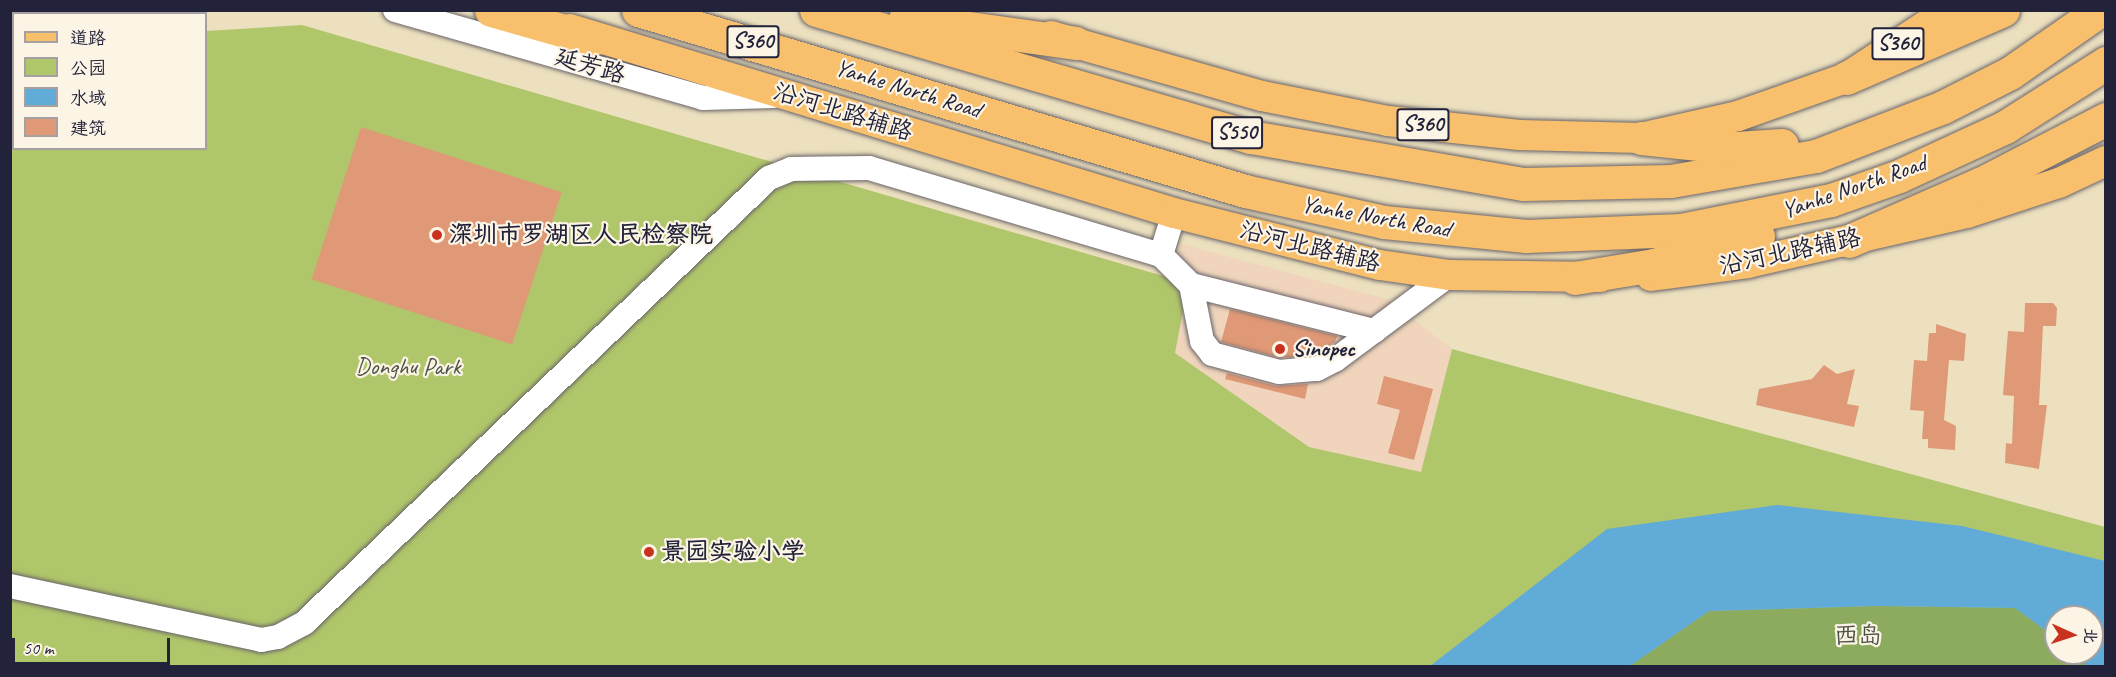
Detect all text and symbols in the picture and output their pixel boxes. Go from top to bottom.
legend [12,12,207,150]
road number: S360 [726,23,780,61]
road number: S360 [1871,25,1925,63]
text: 道路 [70,27,106,49]
street label: 延芳路 [551,42,629,90]
street label: Yanhe North Road [831,53,985,125]
text: 公园 [70,57,106,79]
street label: 沿河北路辅路 [770,77,916,147]
text: 水域 [70,87,106,109]
road number: S360 [1396,106,1450,144]
road number: S550 [1210,114,1264,152]
text: 建筑 [70,117,106,139]
street label: Yanhe North Road [1777,149,1931,225]
street label: Yanhe North Road [1298,190,1454,244]
street label: 沿河北路辅路 [1237,216,1383,278]
place label: 深圳市罗湖区人民检察院 [449,221,713,249]
street label: 沿河北路辅路 [1717,223,1863,281]
marker: 深圳市罗湖区人民检察院 [430,228,444,242]
place label: Sinopec [1292,335,1355,363]
marker: Sinopec [1273,342,1287,356]
park label: Donghu Park [355,353,461,381]
place label: 景园实验小学 [661,538,805,566]
marker: 景园实验小学 [642,545,656,559]
north arrow [2044,605,2104,665]
park label: 西岛 [1834,622,1882,650]
scale bar [15,626,172,664]
text: 北 [2080,627,2100,644]
text: 50 m [23,637,54,659]

